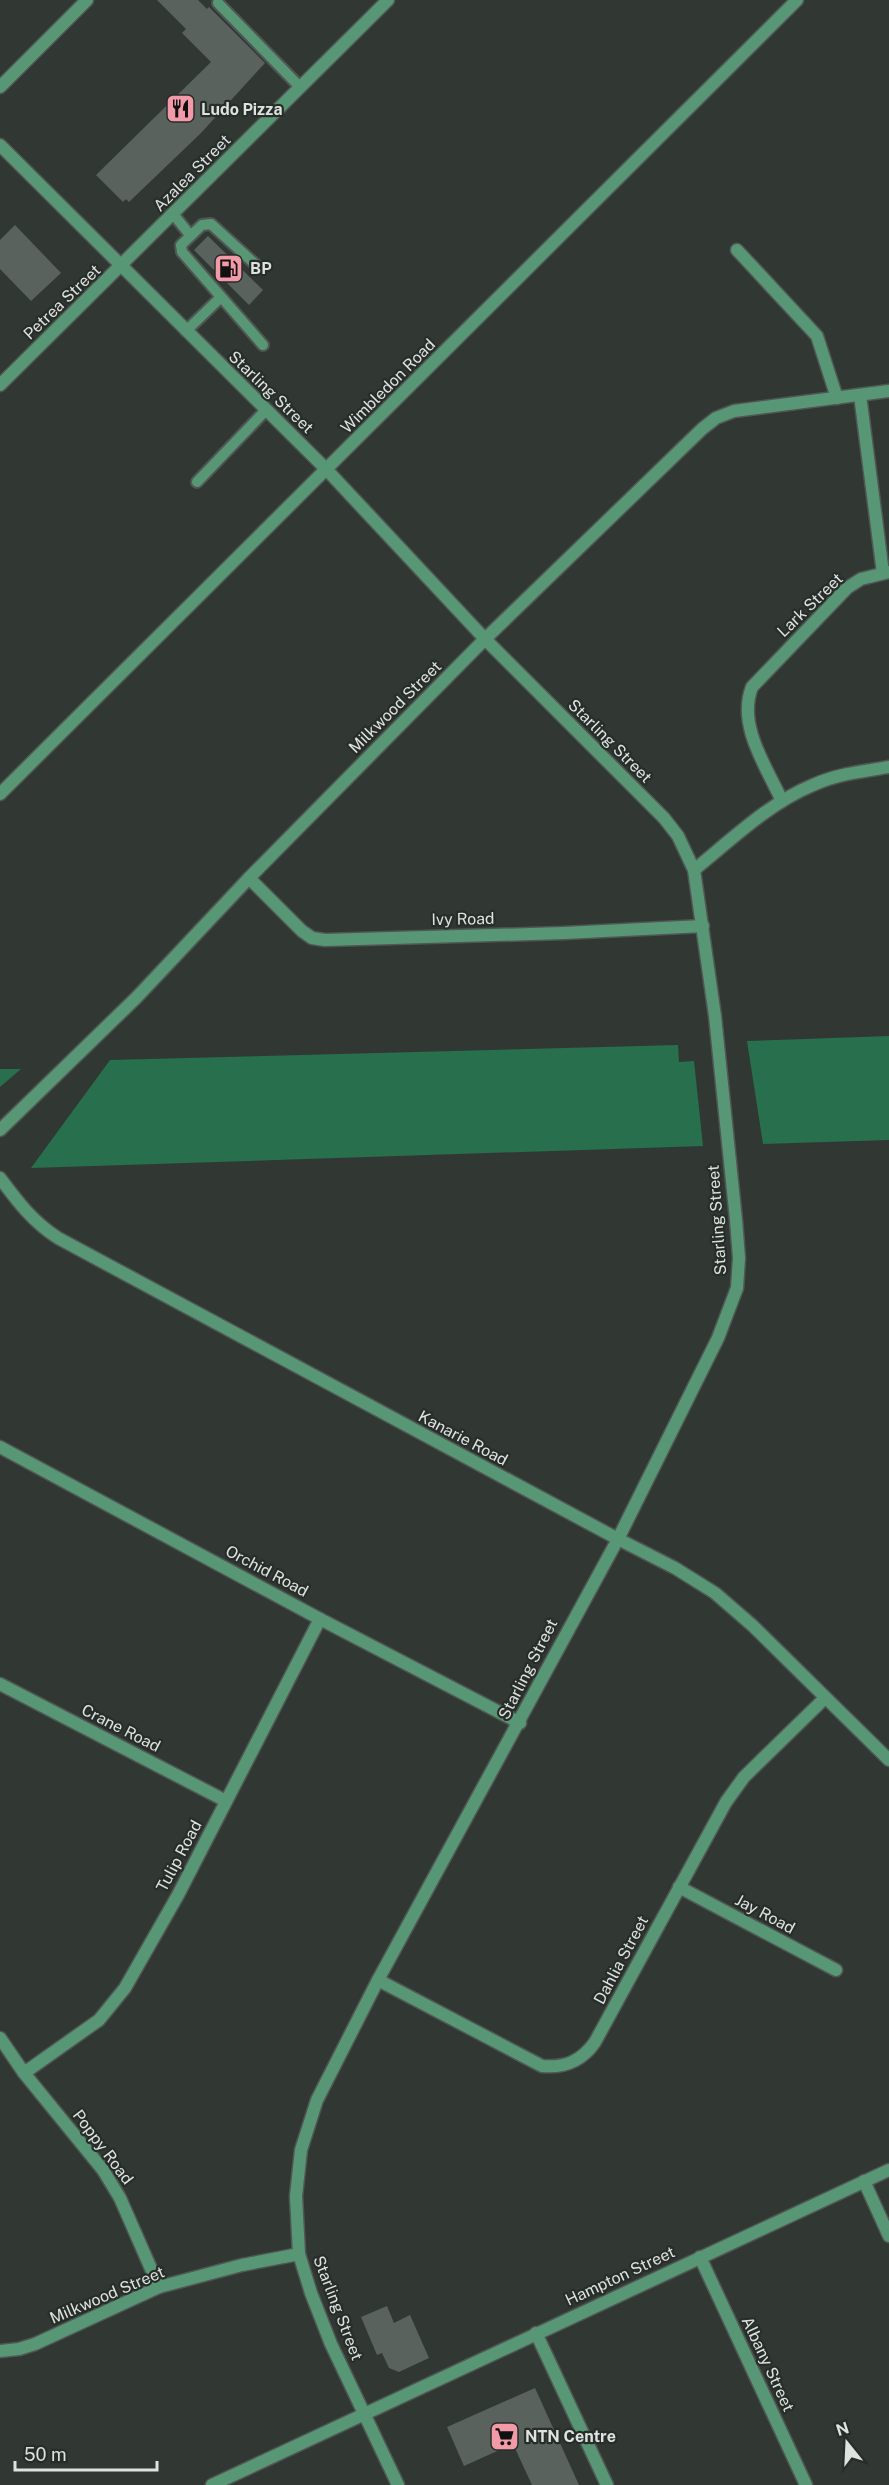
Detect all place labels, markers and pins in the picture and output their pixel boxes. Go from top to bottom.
restaurant icon: Ludo Pizza [164,93,196,125]
place label: Ludo Pizza [201,100,282,119]
fuel station icon: BP [213,252,245,284]
place label: BP [250,259,272,278]
supermarket icon: NTN Centre [488,2420,520,2452]
place label: NTN Centre [525,2427,616,2446]

